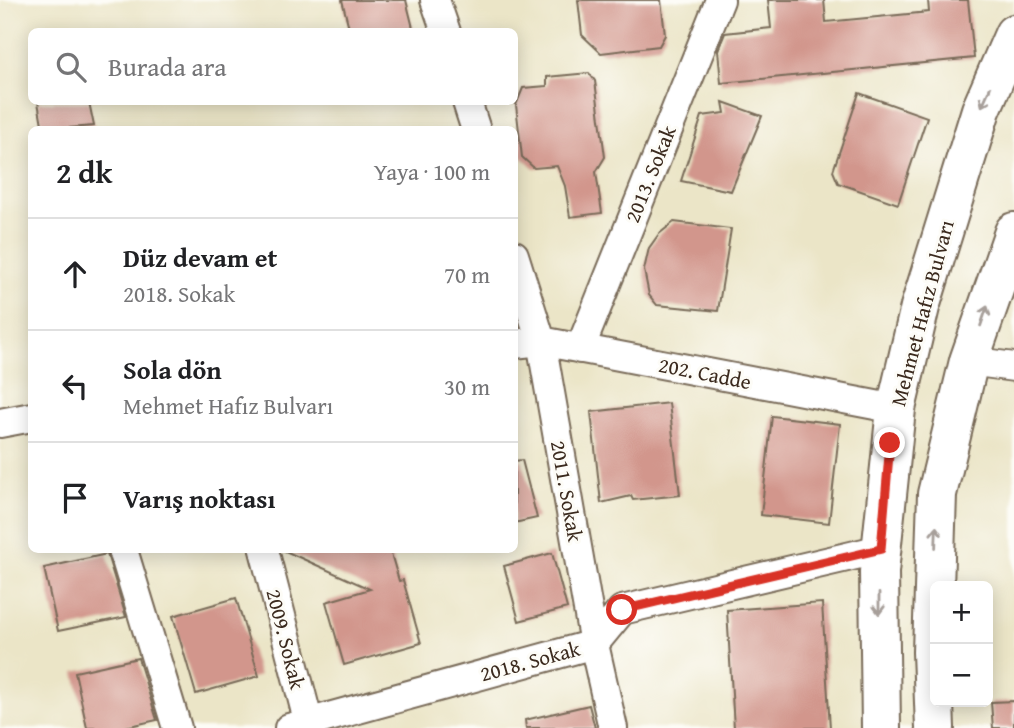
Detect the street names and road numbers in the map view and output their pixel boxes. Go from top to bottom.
street label: 2013. Sokak [616,120,684,227]
street label: Mehmet Hafız Bulvarı [882,216,962,410]
street label: 202. Cadde [656,349,754,397]
street label: 2011. Sokak [543,438,591,544]
street label: 2009. Sokak [259,586,314,693]
street label: 2018. Sokak [477,633,584,689]

